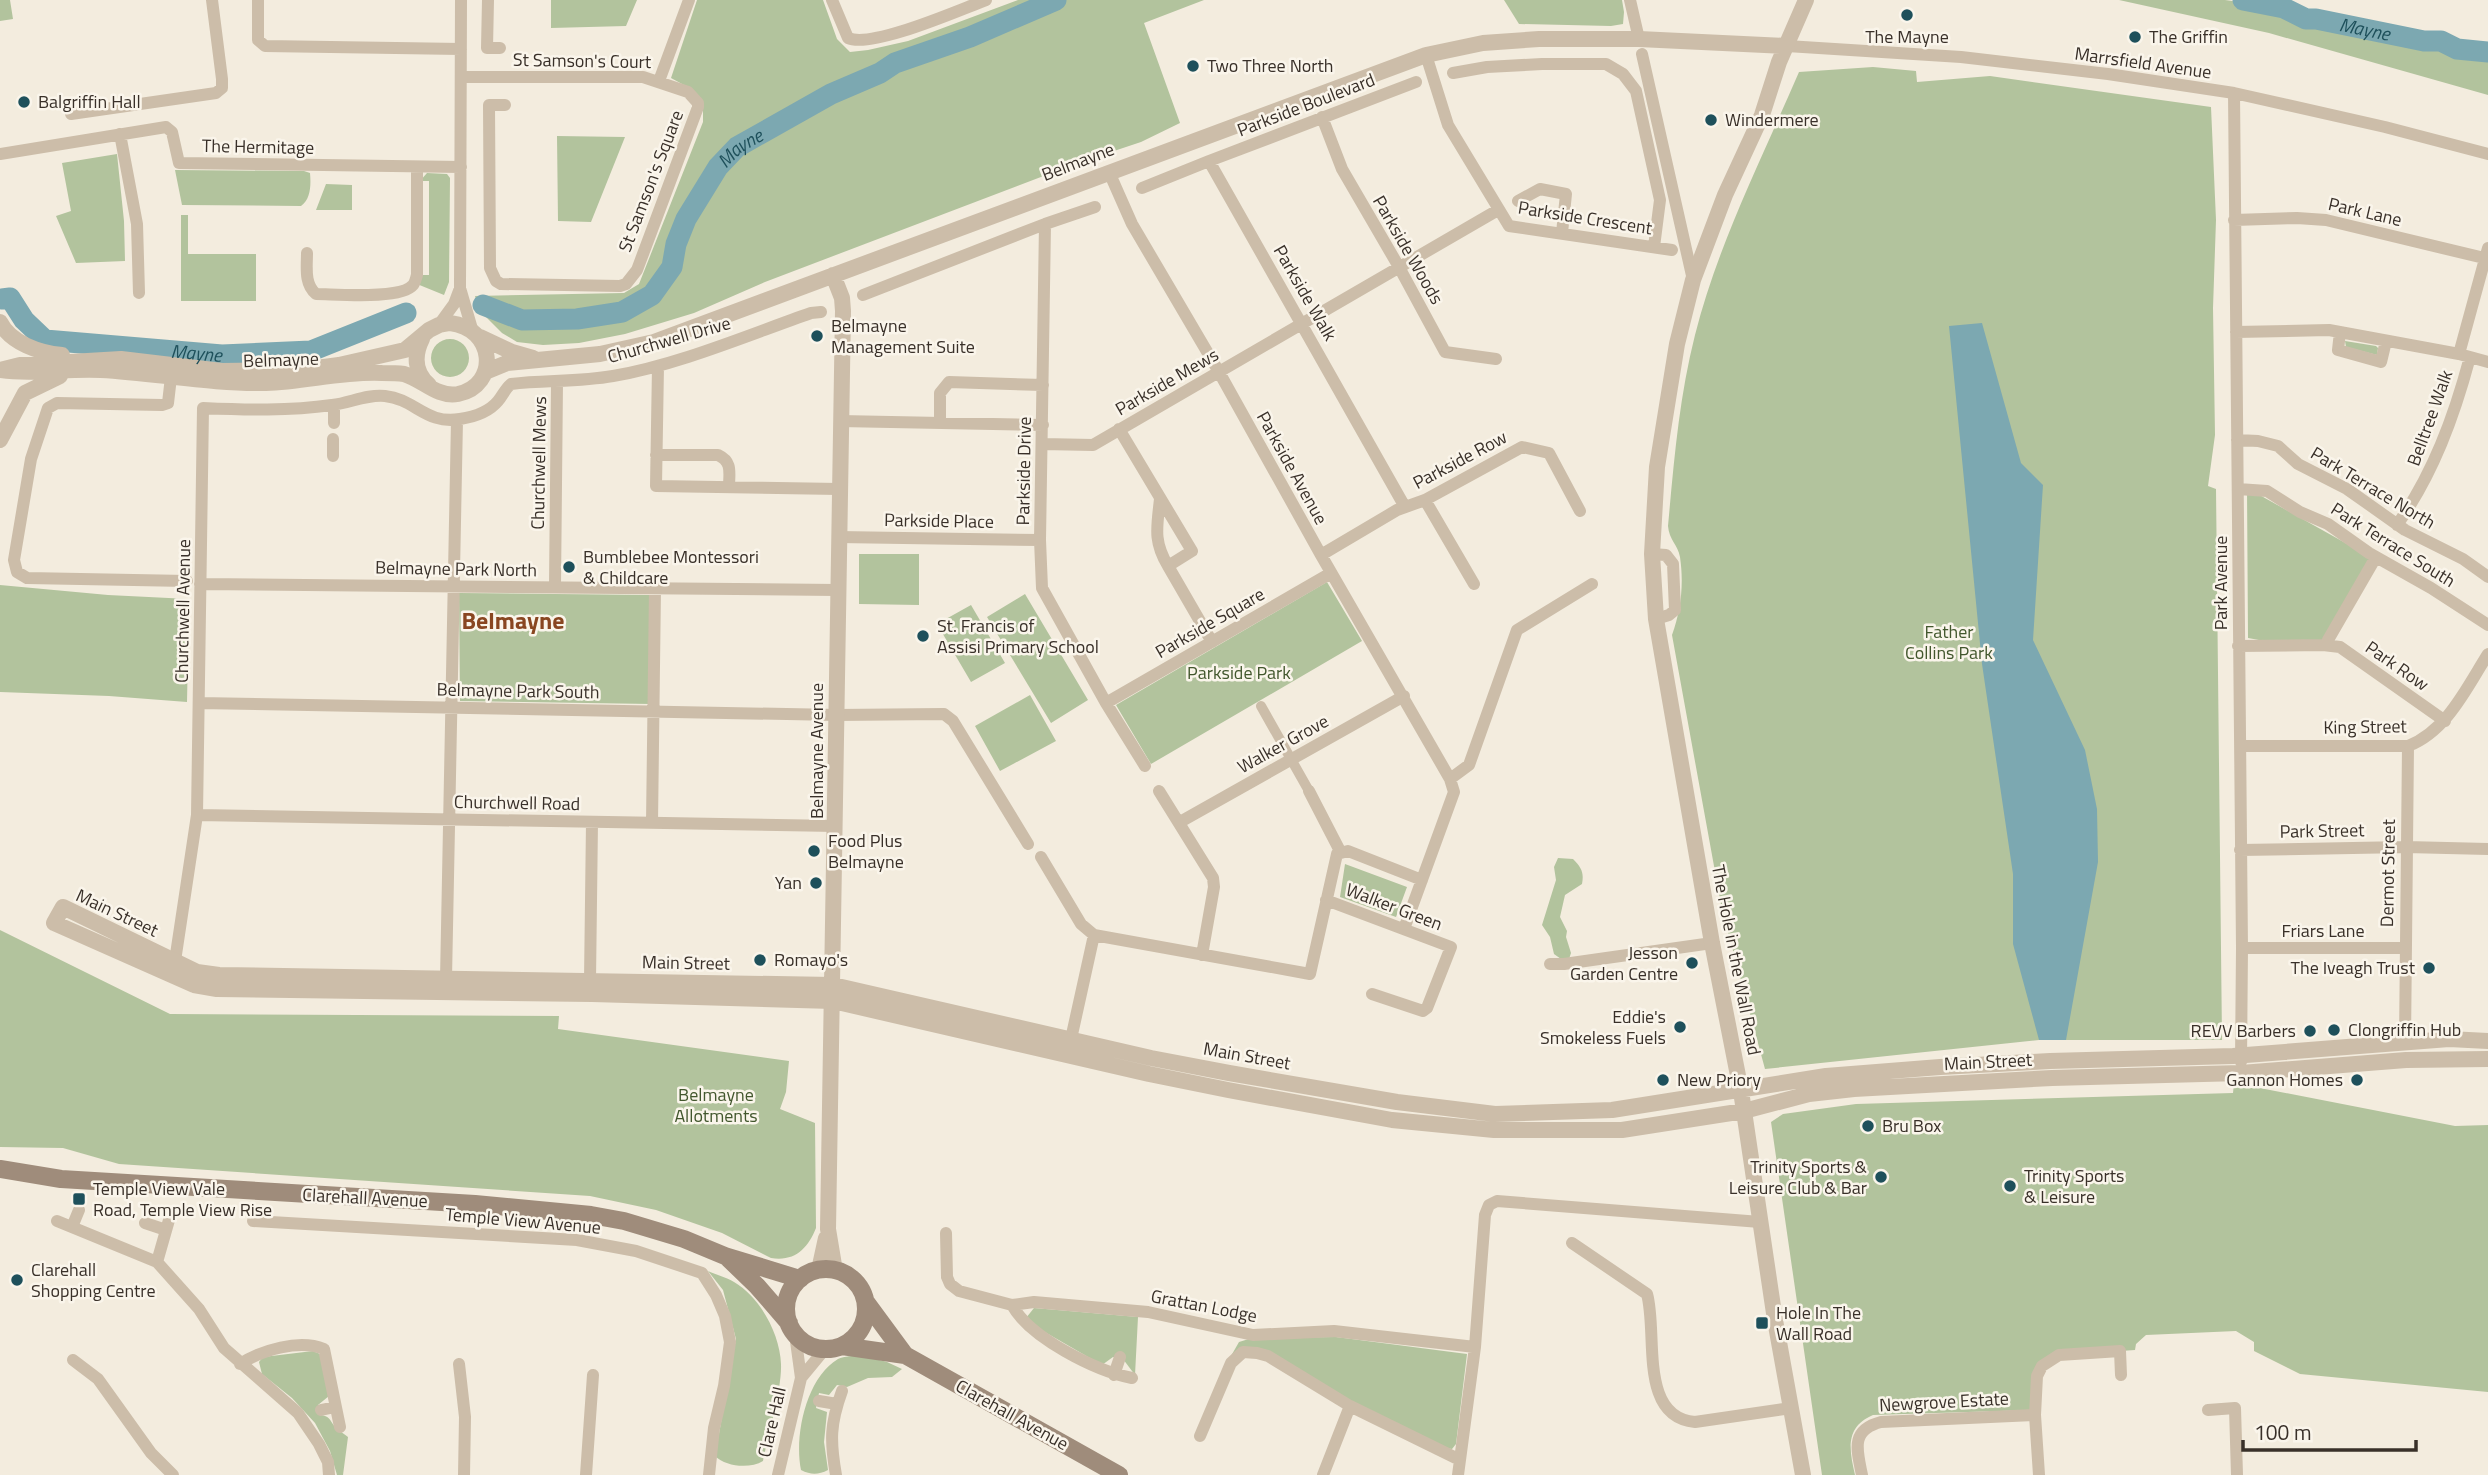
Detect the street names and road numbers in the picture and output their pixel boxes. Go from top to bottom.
street label: Marrsfield Avenue [2073,40,2213,85]
street label: St Samson's Court [513,46,652,75]
street label: Parkside Boulevard [1233,66,1379,143]
street label: St Samson's Square [611,106,690,256]
street label: The Hermitage [202,132,314,161]
street label: Belmayne [1038,135,1118,188]
street label: Parkside Woods [1366,190,1451,309]
street label: Park Lane [2326,190,2405,233]
street label: Parkside Crescent [1516,194,1655,242]
street label: Parkside Walk [1267,240,1344,346]
street label: Churchwell Drive [604,309,734,370]
street label: Parkside Mews [1110,341,1223,422]
street label: Belmayne [243,345,319,374]
street label: Belltree Walk [2400,366,2460,470]
street label: Churchwell Mews [524,396,553,530]
street label: Parkside Avenue [1250,406,1335,529]
street label: Parkside Drive [1009,416,1038,526]
street label: Parkside Row [1408,423,1512,496]
street label: Park Terrace North [2306,440,2441,536]
street label: Park Terrace South [2326,495,2461,594]
street label: Parkside Place [884,506,994,535]
street label: Park Avenue [2207,536,2234,630]
street label: Churchwell Avenue [168,539,197,683]
street label: Belmayne Park North [375,554,537,583]
street label: Parkside Square [1150,580,1269,665]
street label: Park Row [2360,634,2435,698]
street label: Belmayne Park South [436,676,600,705]
street label: Belmayne Avenue [803,683,830,819]
street label: Walker Grove [1232,707,1333,780]
street label: King Street [2323,712,2408,741]
street label: Churchwell Road [454,788,580,817]
street label: Park Street [2279,816,2365,845]
street label: Dermot Street [2373,818,2402,927]
street label: The Hole in the Wall Road [1705,862,1768,1057]
street label: Walker Green [1342,876,1446,937]
street label: Main Street [72,882,163,944]
street label: Friars Lane [2281,917,2365,944]
street label: Main Street [642,948,731,977]
street label: Main Street [1201,1035,1293,1077]
street label: Main Street [1943,1046,2033,1077]
street label: Clarehall Avenue [302,1181,428,1214]
street label: Temple View Avenue [444,1200,602,1241]
street label: Grattan Lodge [1149,1282,1259,1329]
street label: Clarehall Avenue [951,1372,1074,1457]
street label: Clare Hall [750,1384,793,1460]
street label: Newgrove Estate [1878,1385,2010,1418]

